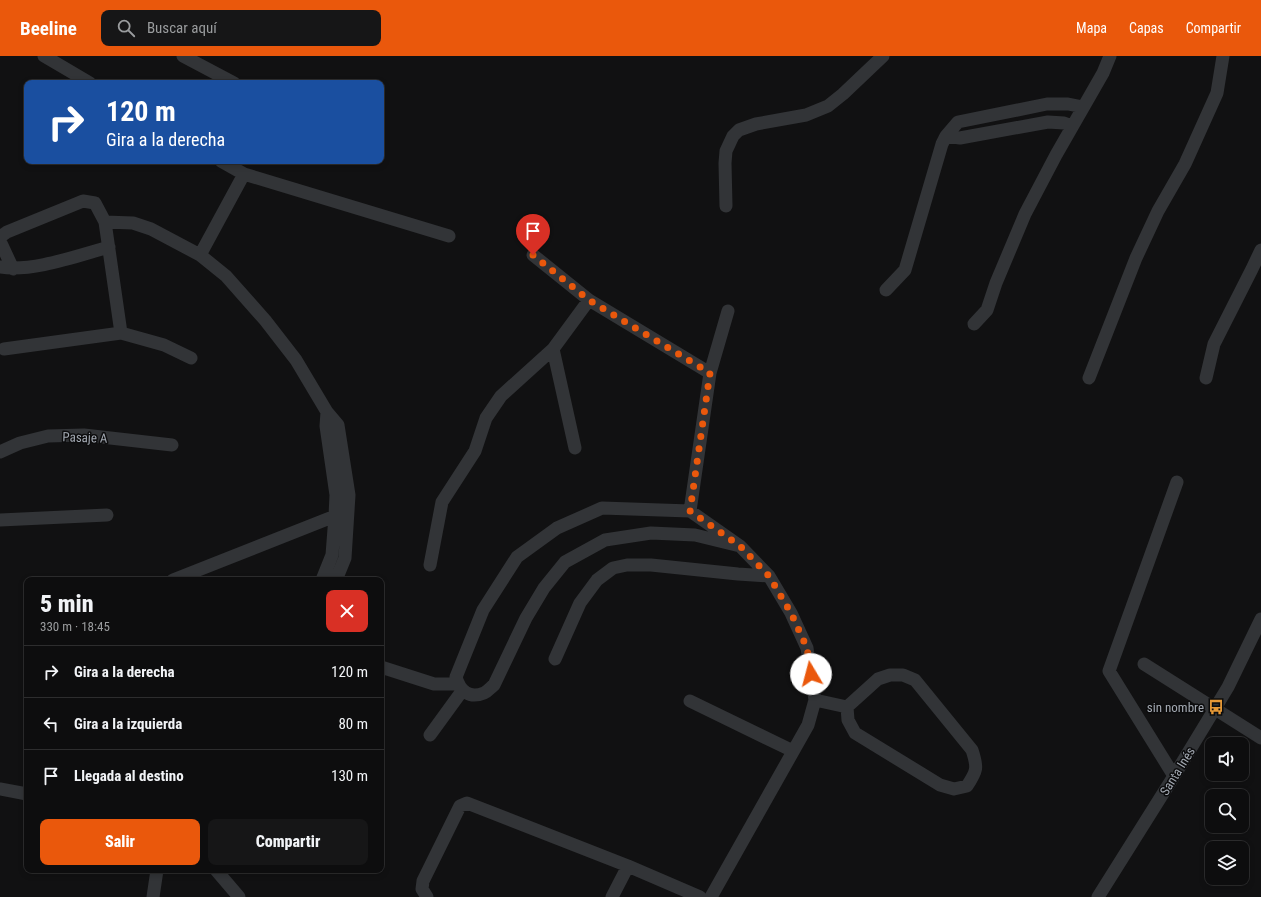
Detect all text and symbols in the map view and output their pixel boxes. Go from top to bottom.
search box [101,10,381,46]
text: Beeline [20,17,77,40]
icon: search [115,17,137,39]
text: Buscar aquí [147,19,217,37]
text: Mapa [1076,20,1107,36]
text: Capas [1129,20,1164,36]
text: Compartir [1186,20,1241,36]
text: 120 m [106,95,176,128]
icon: right [40,96,92,148]
text: Gira a la derecha [106,129,225,150]
pin [516,214,550,255]
icon: arrive [522,220,544,242]
street label: Pasaje A [62,429,108,446]
text: 5 min [40,590,94,618]
button: close [326,590,368,632]
text: 330 m · 18:45 [40,619,110,634]
position arrow [790,653,832,695]
icon: right [40,661,62,683]
text: Gira a la derecha [74,663,175,681]
text: 120 m [331,663,368,681]
bus stop icon: sin nombre [1207,698,1225,716]
place label: sin nombre [1147,700,1204,715]
icon: left [40,713,62,735]
text: Gira a la izquierda [74,715,182,733]
text: 80 m [338,715,368,733]
map controls [1205,737,1249,885]
button: sound [1205,737,1249,781]
street label: Santa Inés [1157,744,1198,798]
icon: arrive [40,765,62,787]
text: Llegada al destino [74,767,184,785]
text: 130 m [331,767,368,785]
button: search [1205,789,1249,833]
button: Salir [40,819,200,865]
button: Compartir [208,819,368,865]
button: layers [1205,841,1249,885]

